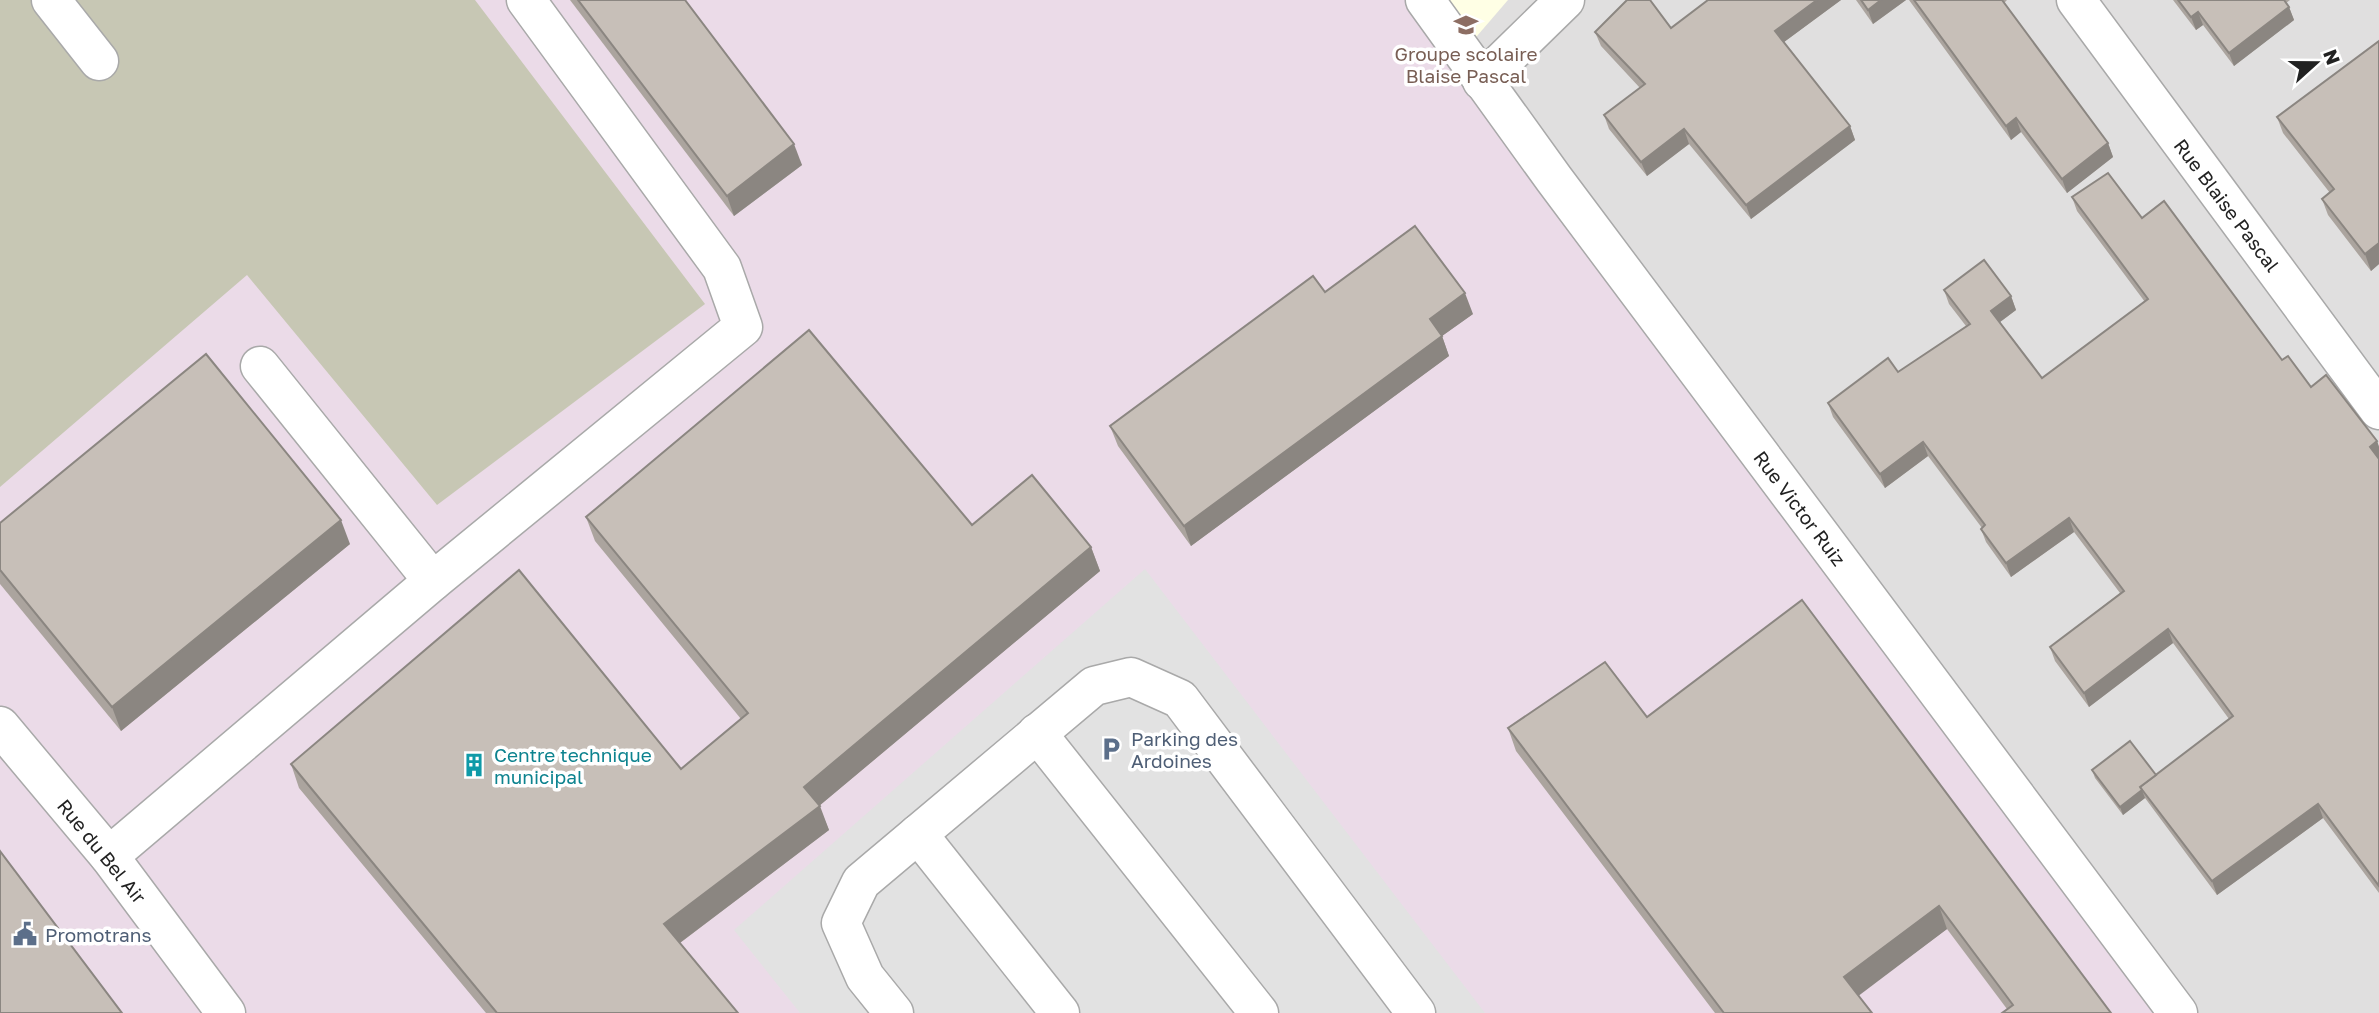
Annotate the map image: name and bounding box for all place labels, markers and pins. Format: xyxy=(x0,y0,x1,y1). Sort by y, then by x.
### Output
school or university icon: Groupe scolaire Blaise Pascal xyxy=(1452,11,1480,39)
place label: Groupe scolaire Blaise Pascal xyxy=(1395,42,1537,87)
place label: Parking des Ardoines xyxy=(1131,727,1238,772)
parking icon: Parking des Ardoines xyxy=(1097,735,1125,763)
place label: Centre technique municipal xyxy=(494,743,652,788)
building icon: Centre technique municipal xyxy=(460,751,488,779)
public building icon: Promotrans xyxy=(11,920,39,948)
place label: Promotrans xyxy=(45,923,152,946)

